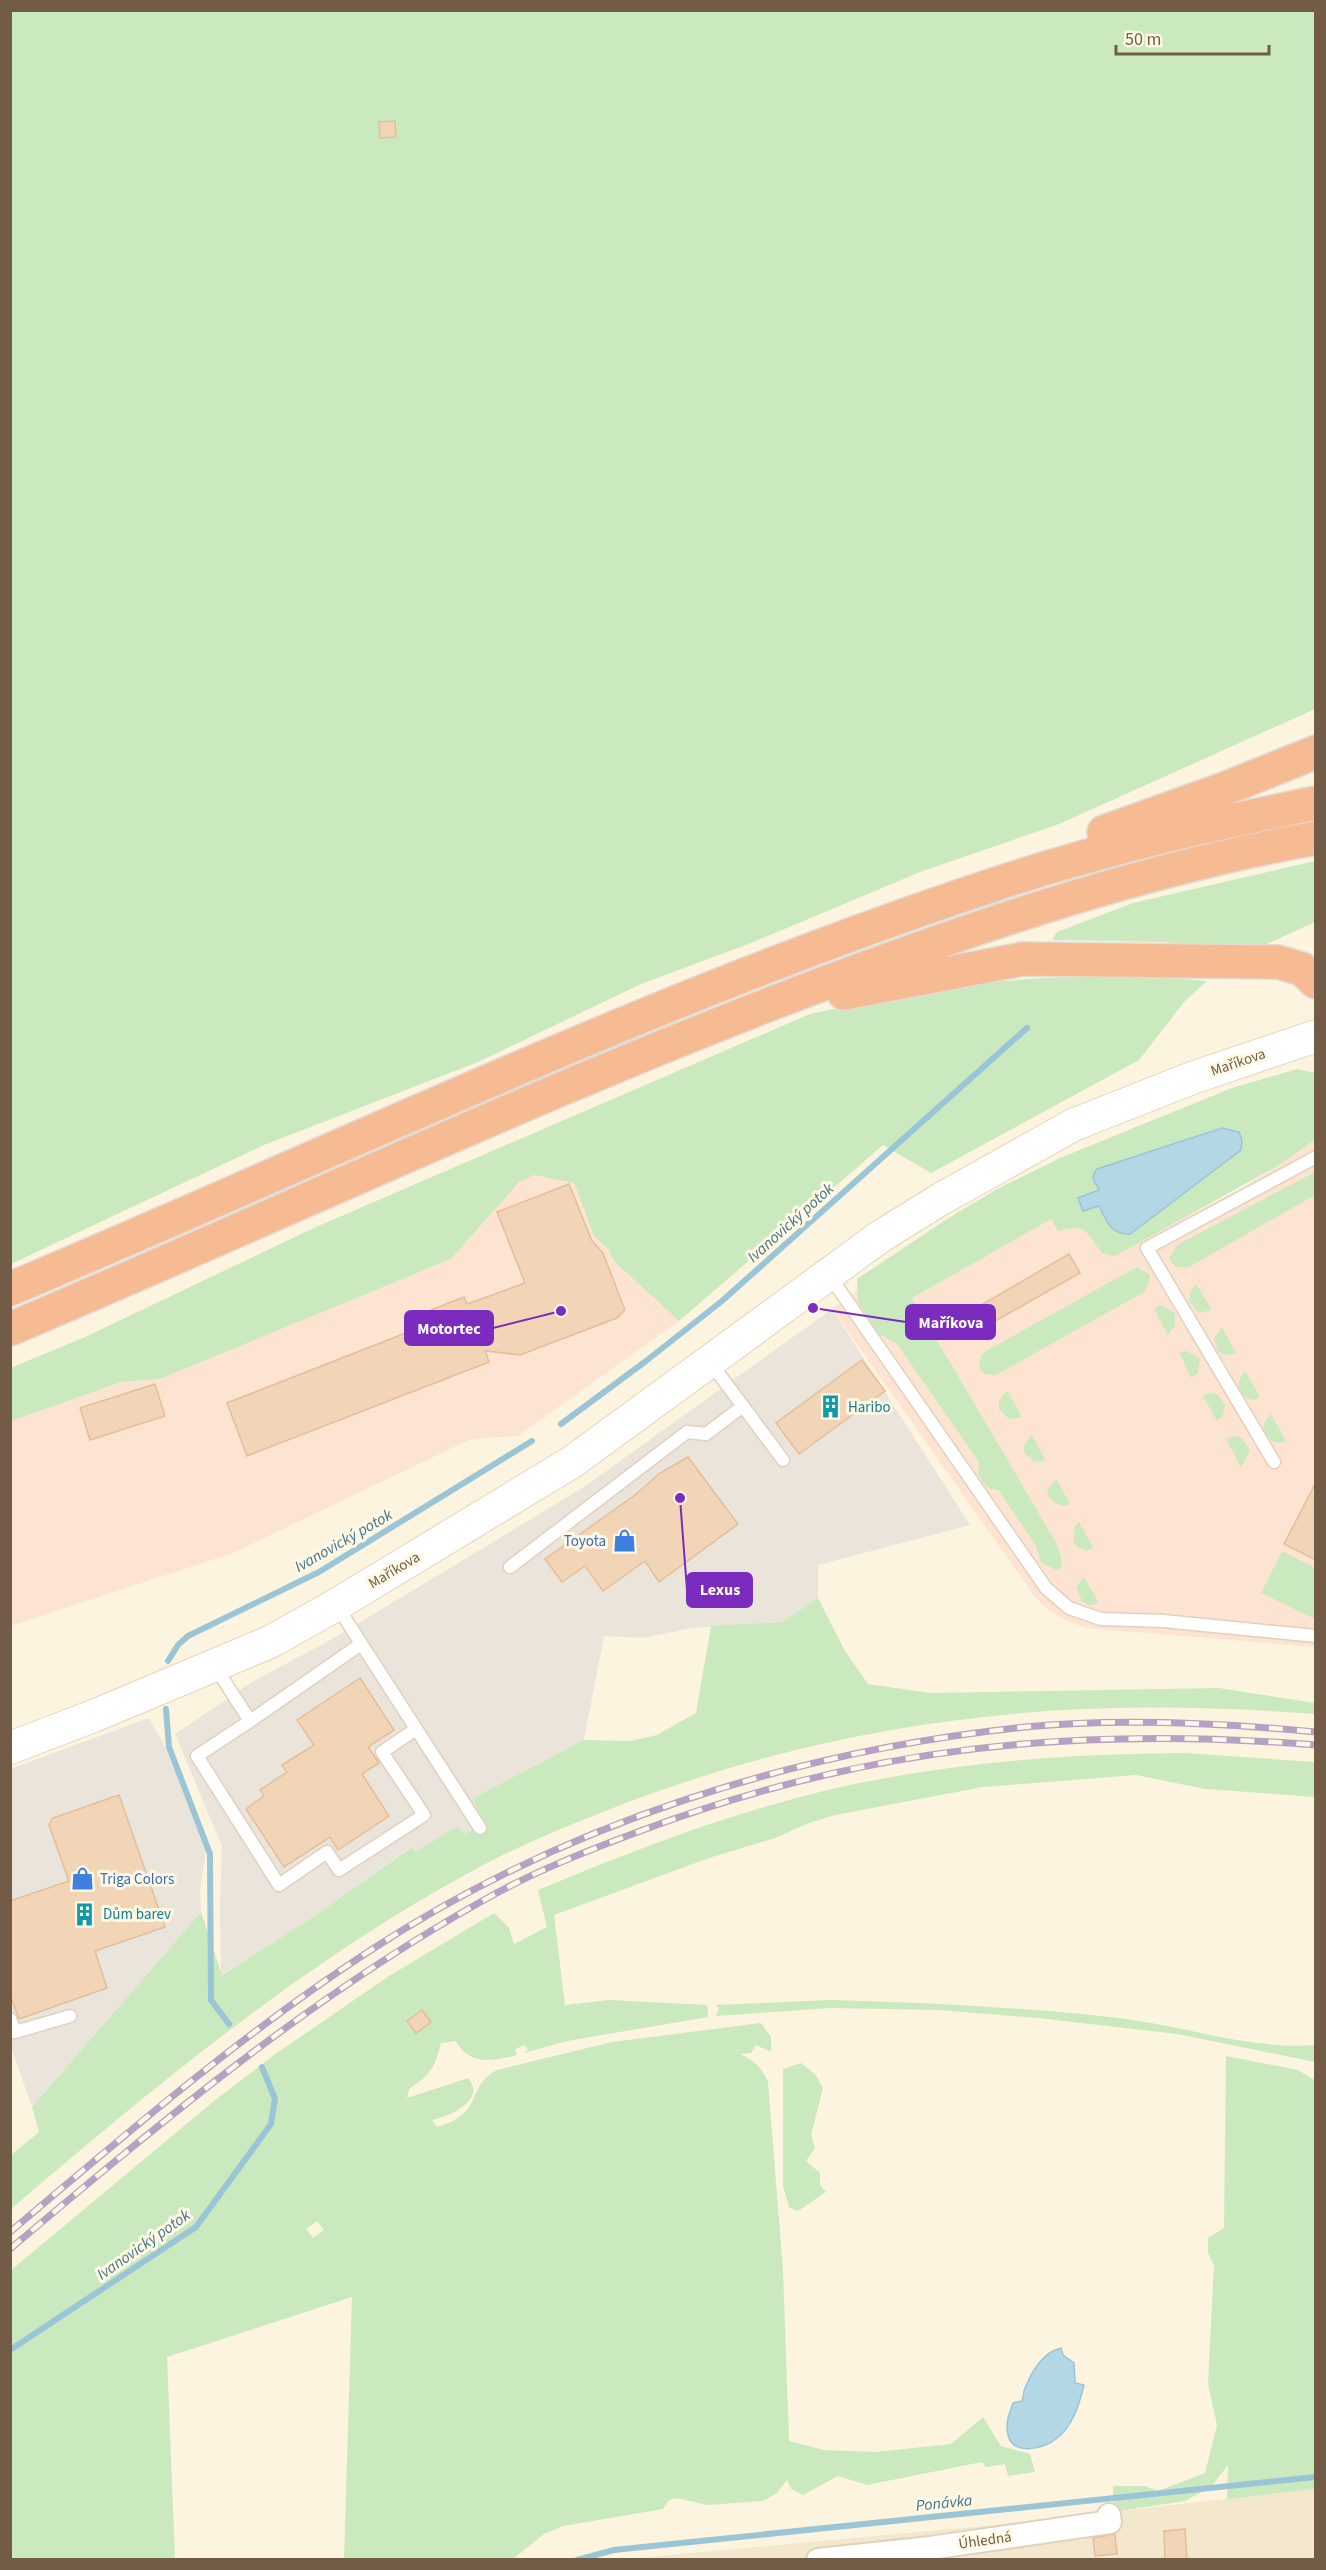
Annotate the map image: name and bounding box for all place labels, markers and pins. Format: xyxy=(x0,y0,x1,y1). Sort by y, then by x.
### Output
callout: Maříkova xyxy=(906,1305,995,1339)
callout: Motortec xyxy=(405,1311,493,1345)
building icon: Haribo xyxy=(817,1394,843,1420)
place label: Haribo xyxy=(848,1397,891,1418)
shop icon: Toyota xyxy=(611,1528,637,1554)
place label: Toyota xyxy=(564,1531,606,1552)
callout: Lexus xyxy=(687,1573,752,1607)
shop icon: Triga Colors xyxy=(69,1866,95,1892)
place label: Triga Colors xyxy=(100,1869,174,1890)
building icon: Dům barev xyxy=(72,1901,98,1927)
place label: Dům barev xyxy=(103,1904,171,1925)

